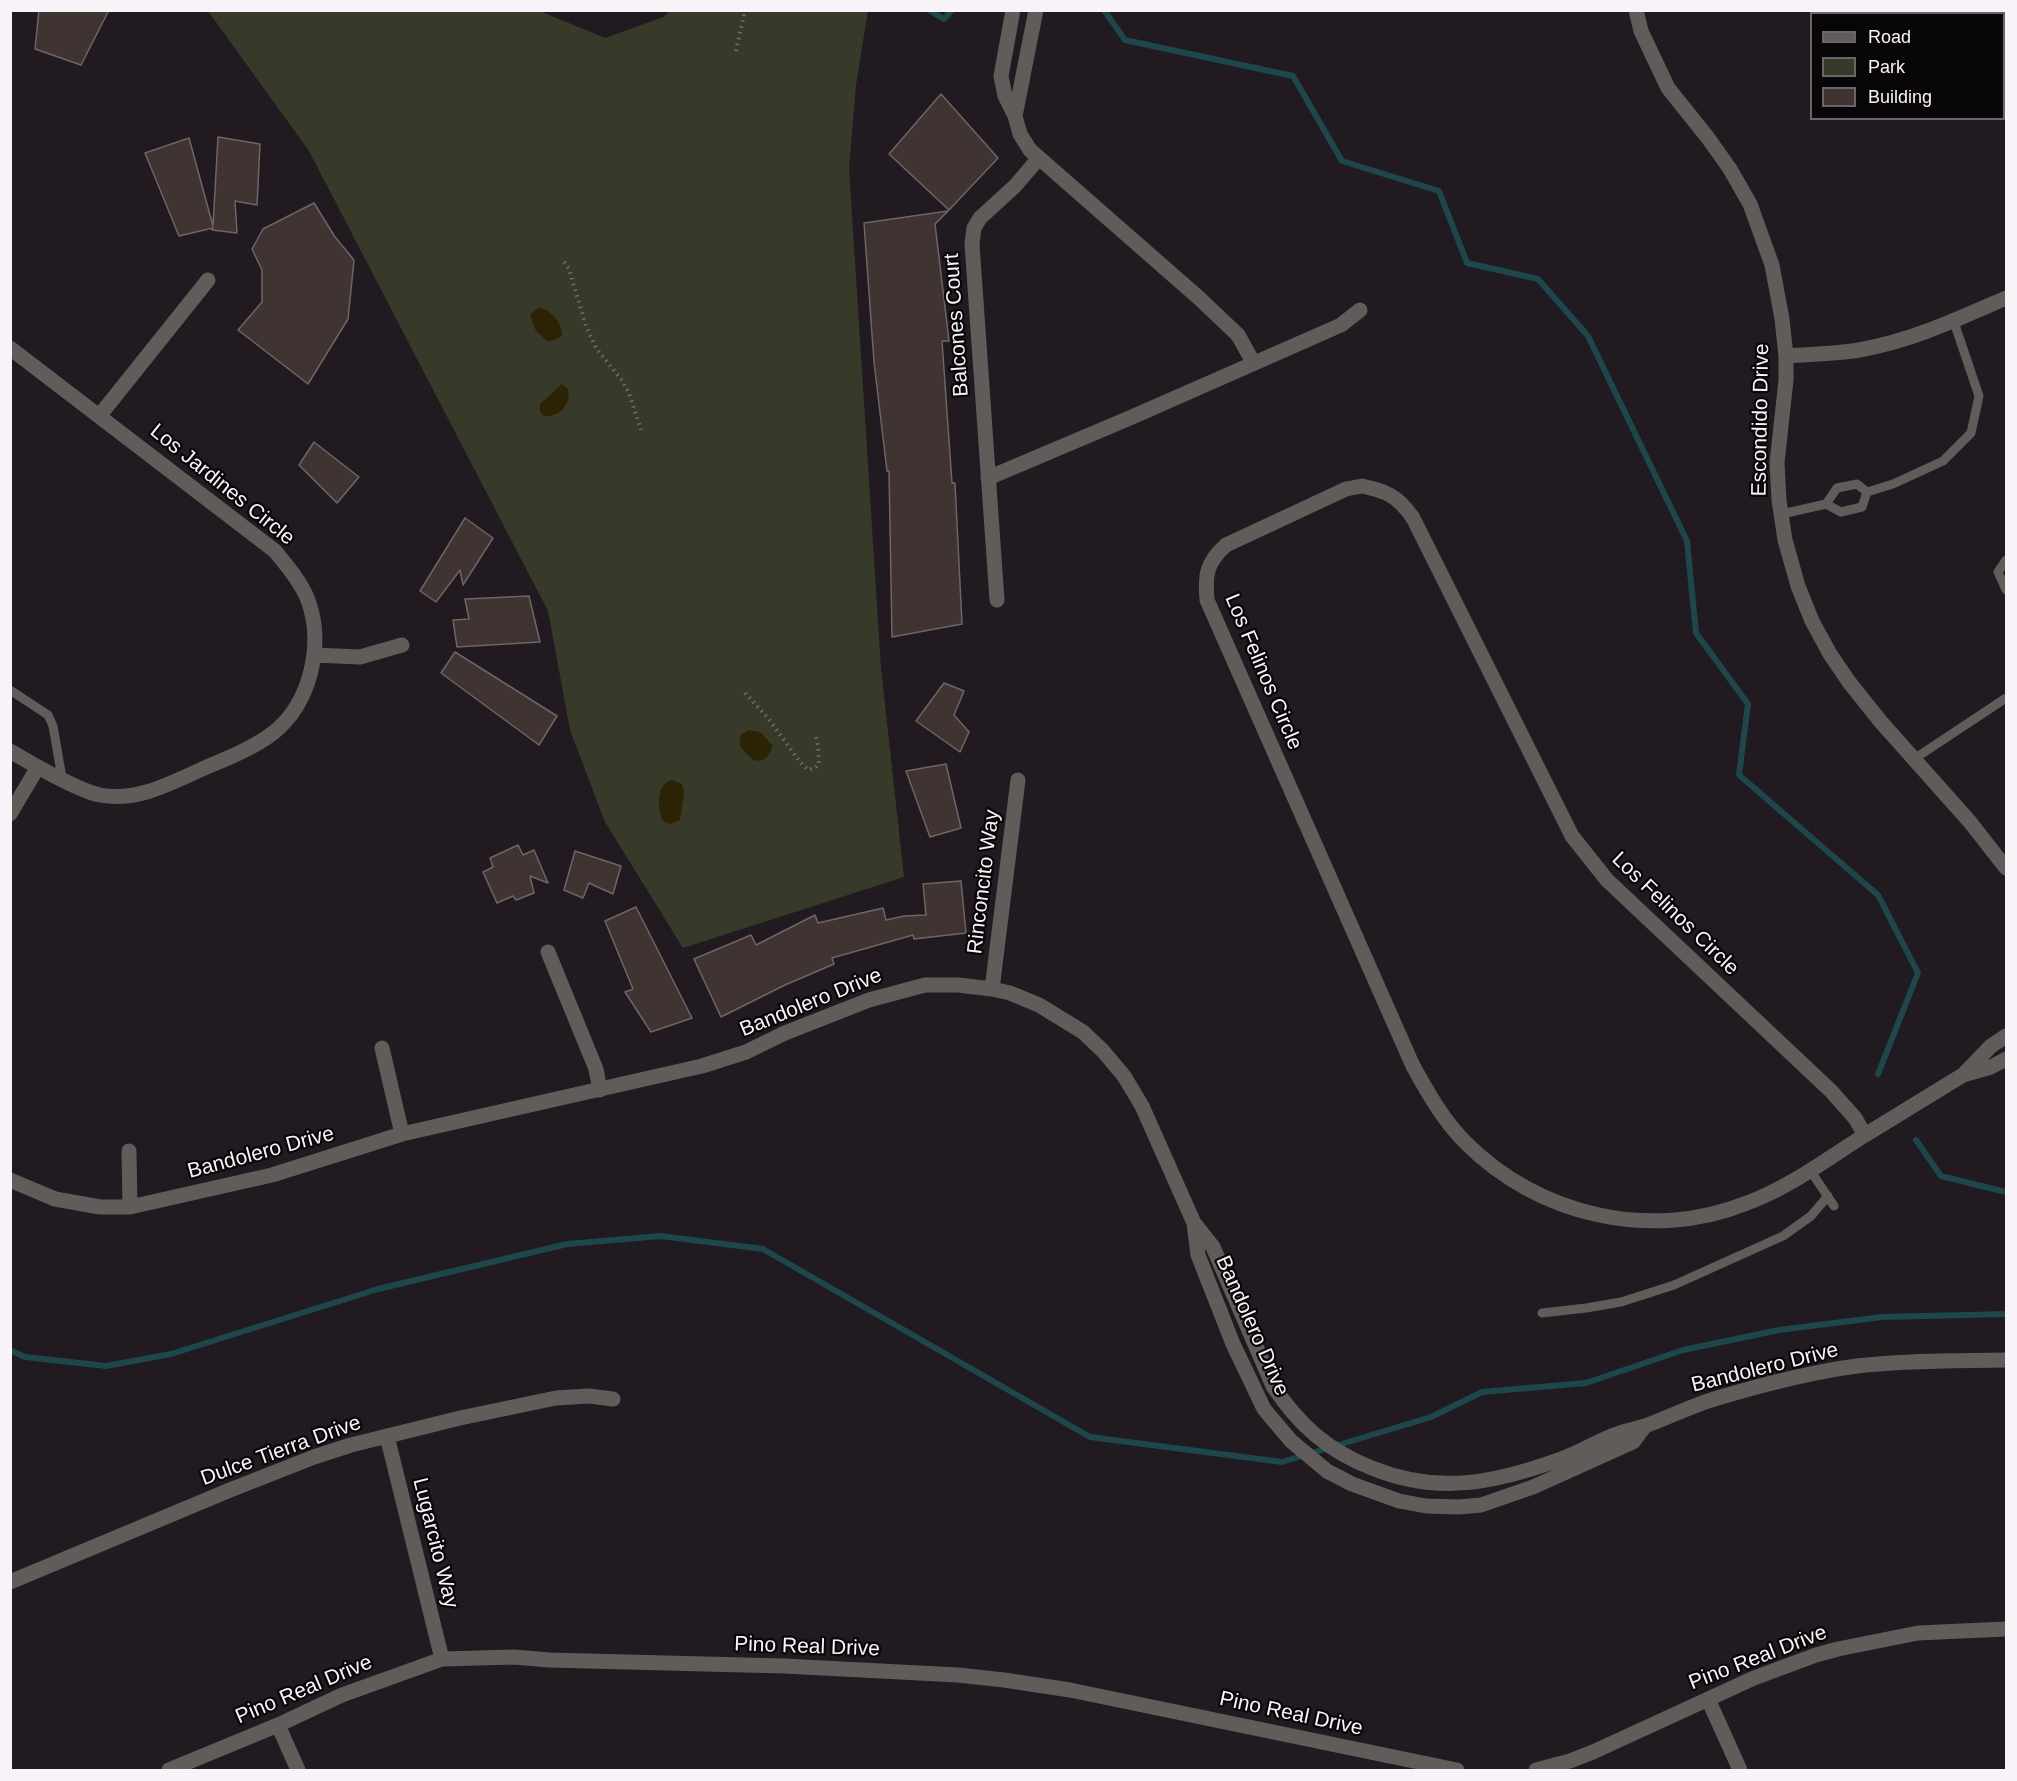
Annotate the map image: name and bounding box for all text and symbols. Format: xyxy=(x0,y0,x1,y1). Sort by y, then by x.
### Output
legend xyxy=(1810,12,2005,120)
text: Road xyxy=(1868,27,1911,47)
text: Park xyxy=(1868,57,1905,77)
text: Building xyxy=(1868,87,1932,107)
street label: Balcones Court xyxy=(939,253,975,397)
street label: Escondido Drive xyxy=(1747,343,1775,497)
street label: Los Jardines Circle xyxy=(145,419,299,551)
street label: Los Felinos Circle xyxy=(1219,590,1307,754)
street label: Rinconcito Way xyxy=(963,808,1005,956)
street label: Los Felinos Circle xyxy=(1606,847,1744,981)
street label: Bandolero Drive xyxy=(736,963,886,1043)
street label: Bandolero Drive xyxy=(185,1121,337,1185)
street label: Bandolero Drive xyxy=(1210,1252,1294,1400)
street label: Bandolero Drive xyxy=(1689,1338,1841,1398)
street label: Dulce Tierra Drive xyxy=(198,1410,364,1492)
street label: Lugarcito Way xyxy=(407,1475,463,1611)
street label: Pino Real Drive xyxy=(1685,1620,1831,1696)
street label: Pino Real Drive xyxy=(734,1632,880,1662)
street label: Pino Real Drive xyxy=(232,1650,376,1730)
street label: Pino Real Drive xyxy=(1217,1687,1365,1741)

